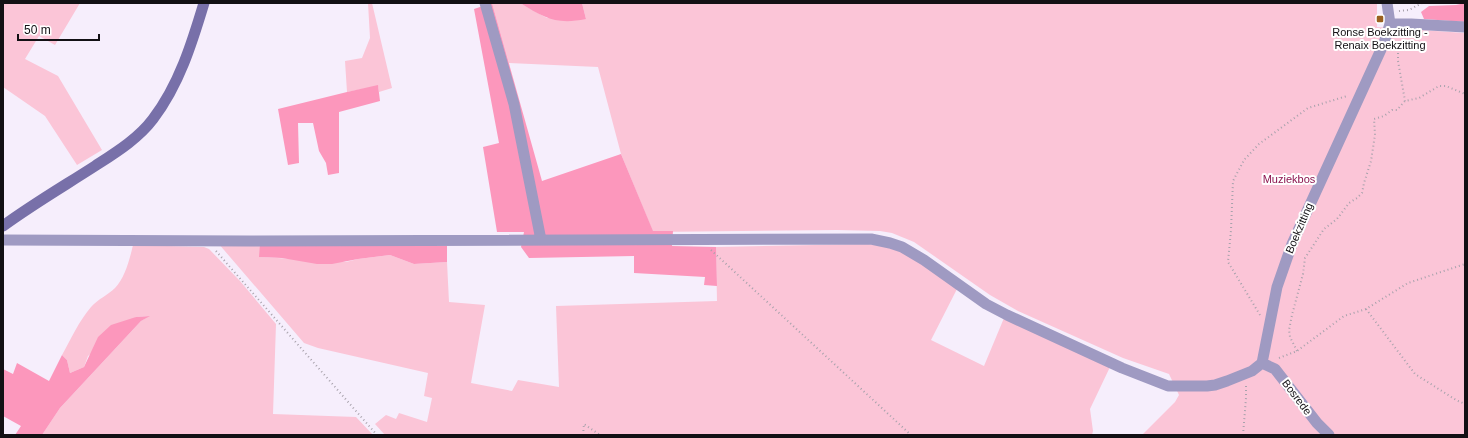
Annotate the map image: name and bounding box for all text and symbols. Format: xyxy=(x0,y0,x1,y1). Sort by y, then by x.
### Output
marker: Ronse Boekzitting - Renaix Boekzitting xyxy=(1375,14,1385,24)
scale bar xyxy=(18,16,99,42)
text: 50 m xyxy=(24,23,51,37)
place label: Ronse Boekzitting - Renaix Boekzitting xyxy=(1332,26,1428,51)
park label: Muziekbos xyxy=(1263,173,1316,185)
street label: Boekzitting xyxy=(1283,201,1315,255)
street label: Bosrede xyxy=(1280,377,1314,417)

